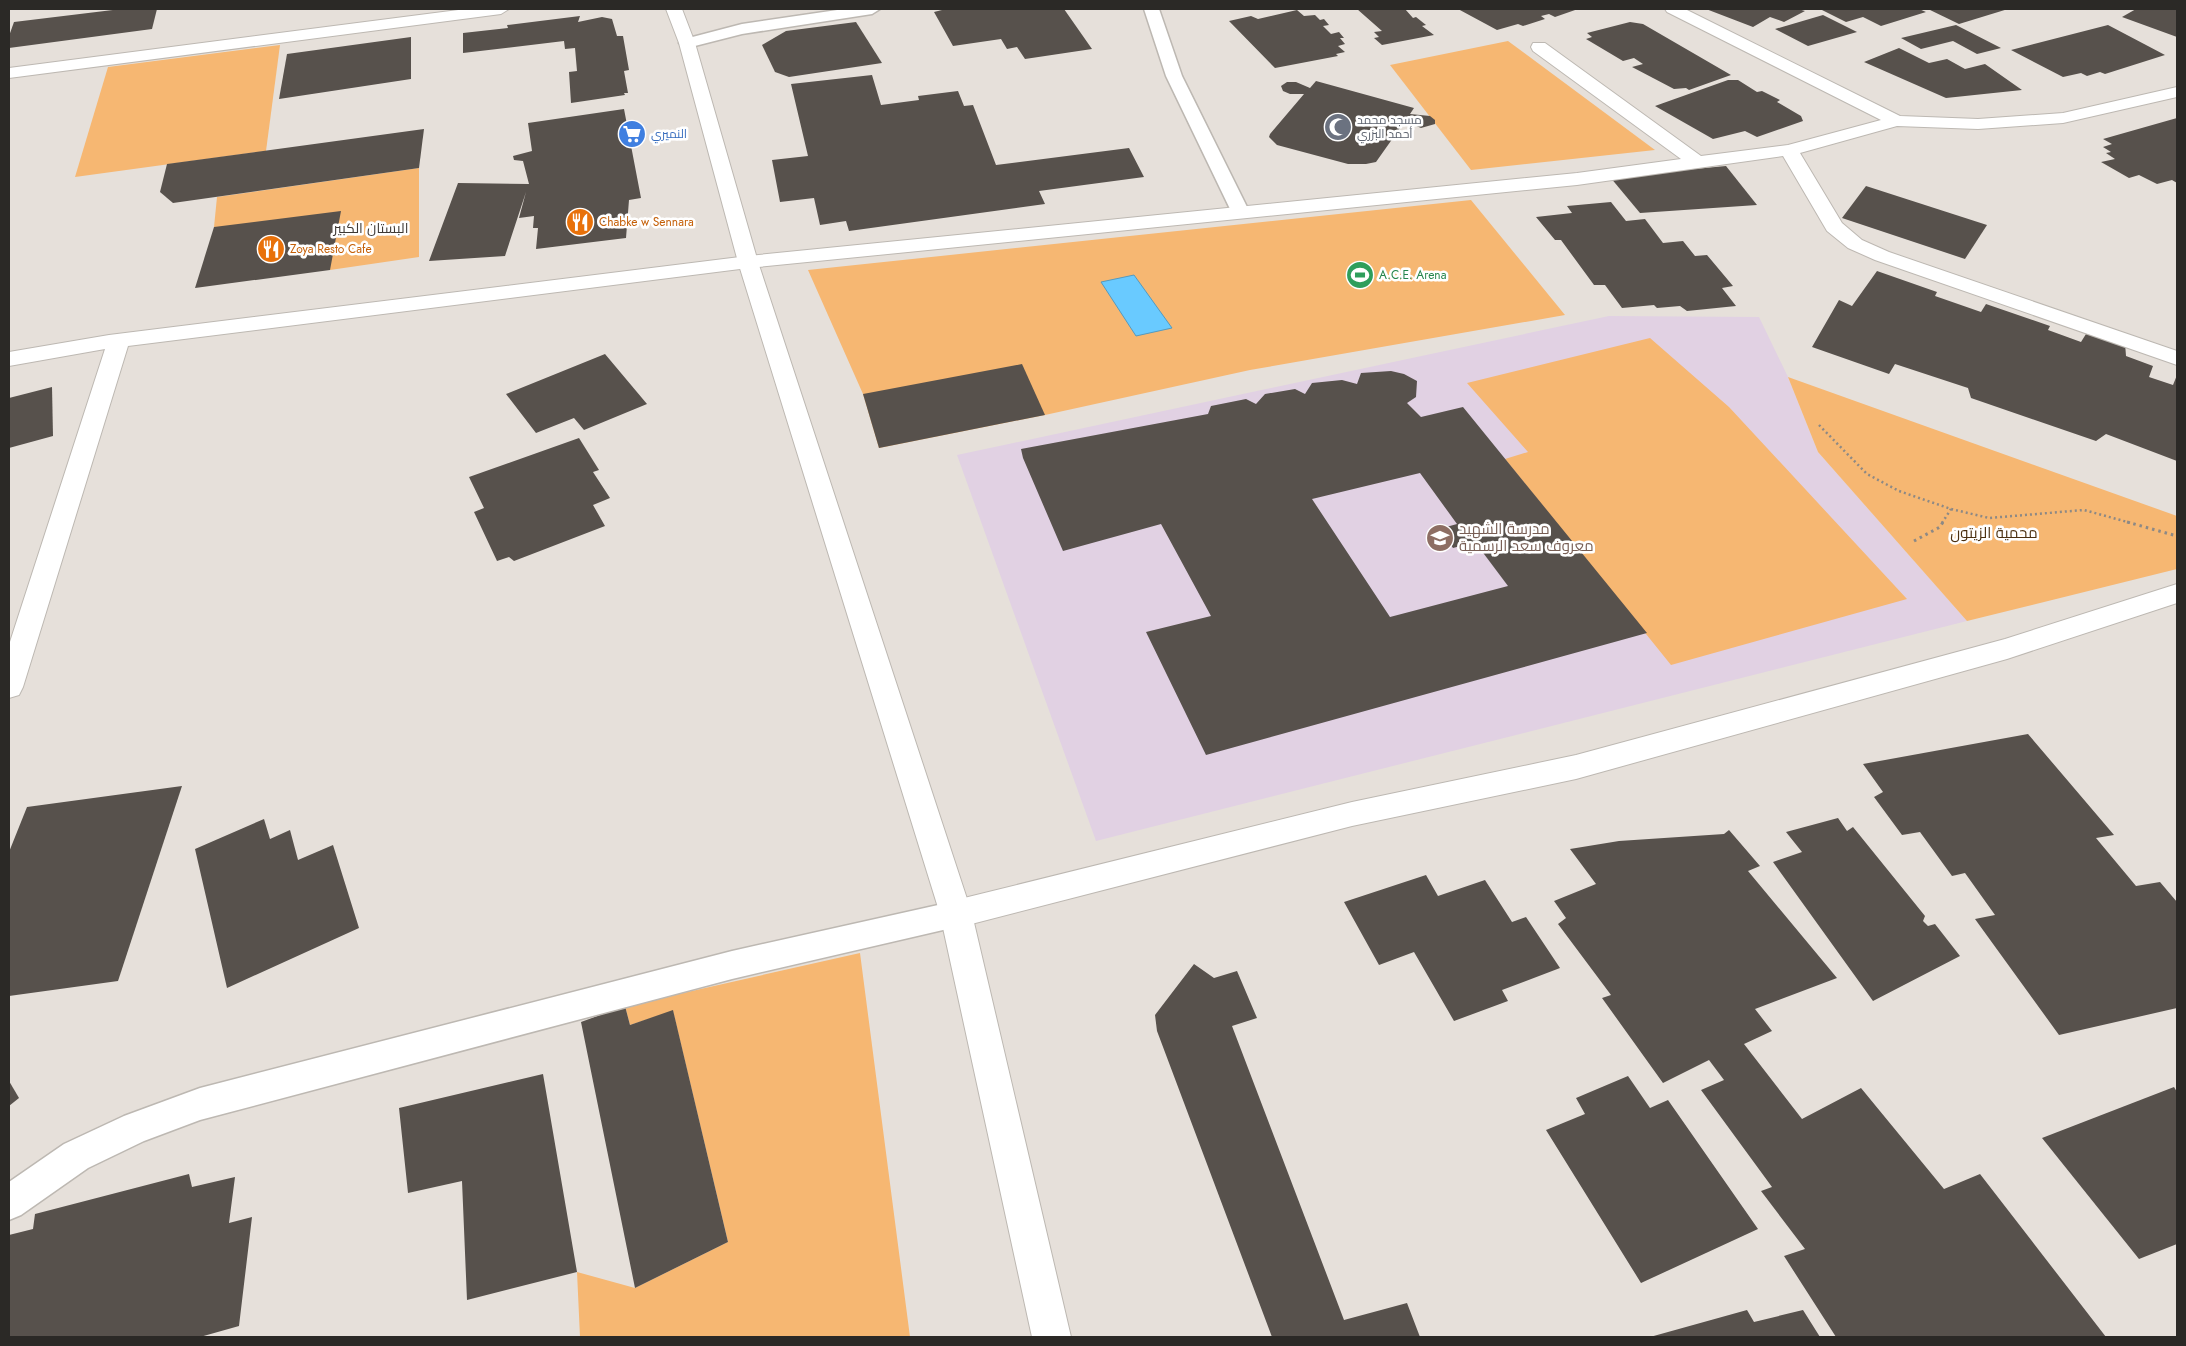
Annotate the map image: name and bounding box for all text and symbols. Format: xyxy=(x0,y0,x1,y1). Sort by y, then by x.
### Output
place label: مسجد محمد أحمد البزري xyxy=(1357,111,1422,144)
mosque icon: مسجد محمد أحمد البزري xyxy=(1323,112,1353,142)
supermarket icon: النميري xyxy=(617,119,647,149)
place label: النميري xyxy=(651,125,687,144)
restaurant icon: Chabke w Sennara xyxy=(565,207,595,237)
place label: Chabke w Sennara xyxy=(599,213,694,231)
district label: البستان الكبير xyxy=(333,218,408,238)
restaurant icon: Zoya Resto Cafe xyxy=(256,234,286,264)
place label: Zoya Resto Cafe xyxy=(290,240,372,258)
sports icon: A.C.E. Arena xyxy=(1345,260,1375,290)
place label: A.C.E. Arena xyxy=(1379,266,1447,284)
place label: مدرسة الشهيد معروف سعد الرسمية xyxy=(1459,518,1594,557)
park label: محمية الزيتون xyxy=(1950,522,2038,544)
school or university icon: مدرسة الشهيد معروف سعد الرسمية xyxy=(1425,523,1455,553)

